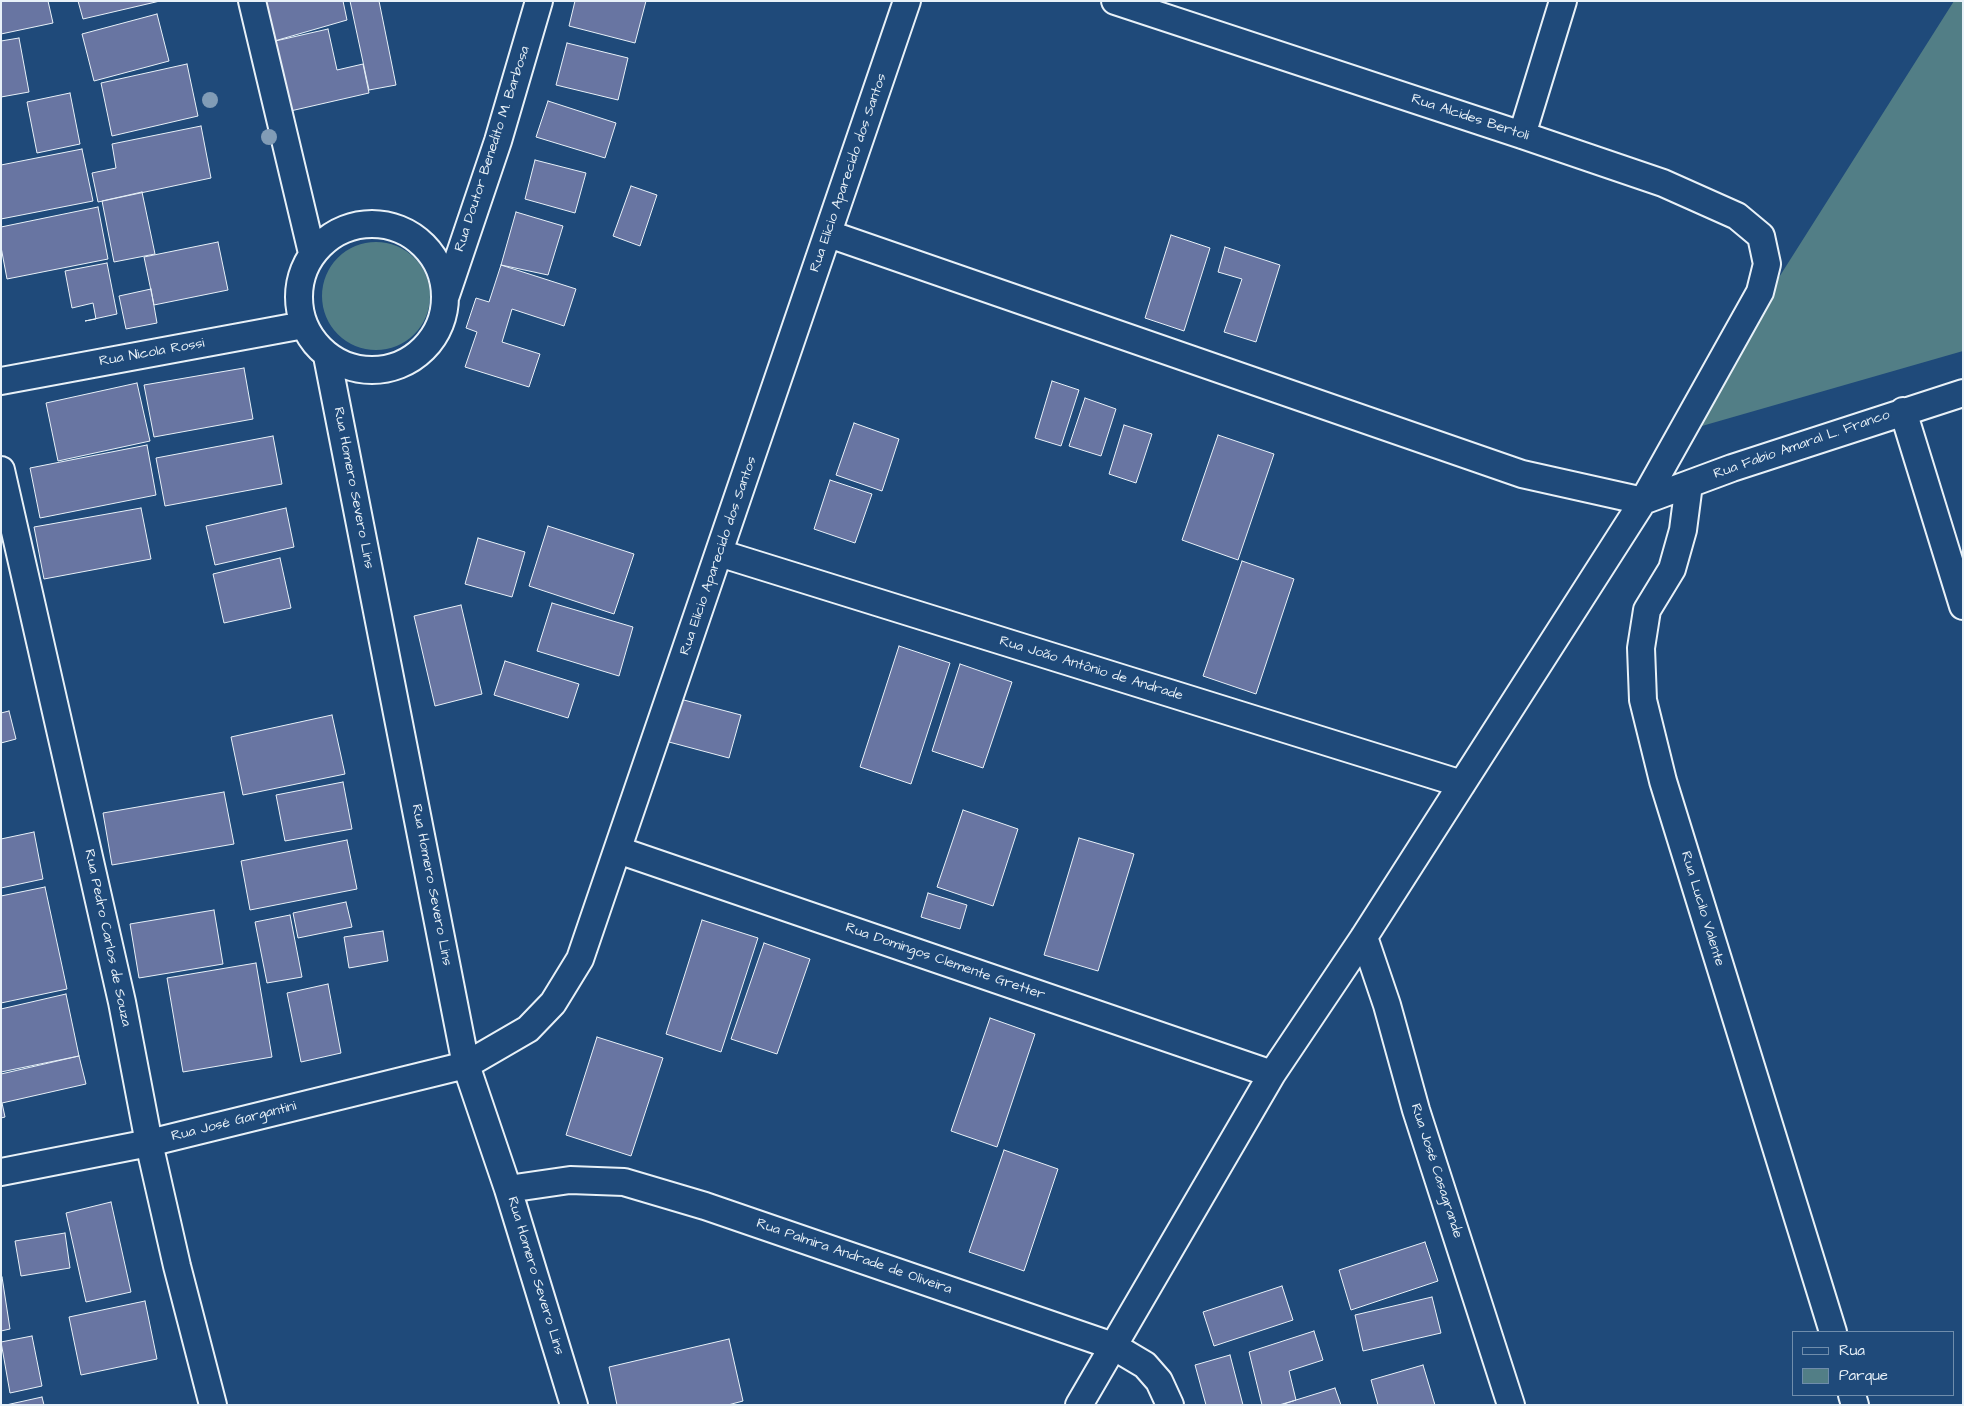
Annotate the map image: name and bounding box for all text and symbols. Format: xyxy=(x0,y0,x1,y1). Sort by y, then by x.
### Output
street label: Rua Doutor Benedito M. Barbosa xyxy=(452,44,534,254)
street label: Rua Elício Aparecido dos Santos xyxy=(807,71,891,275)
street label: Rua Alcides Bertoli xyxy=(1409,91,1531,145)
street label: Rua Nicola Rossi xyxy=(98,335,206,371)
street label: Rua Homero Severo Lins xyxy=(329,406,377,570)
street label: Rua Fabio Amaral L. Franco xyxy=(1712,407,1892,483)
street label: Rua Elício Aparecido dos Santos xyxy=(677,454,761,658)
street label: Rua João Antônio de Andrade xyxy=(997,633,1185,705)
street label: Rua Homero Severo Lins xyxy=(407,803,455,967)
street label: Rua Pedro Carlos de Souza xyxy=(80,848,134,1028)
street label: Rua Lucilo Valente xyxy=(1677,850,1727,968)
street label: Rua Domingos Clemente Gretter xyxy=(843,920,1047,1004)
street label: Rua José Gargantini xyxy=(170,1098,298,1146)
street label: Rua José Casagrande xyxy=(1406,1102,1466,1240)
street label: Rua Homero Severo Lins xyxy=(503,1195,567,1357)
street label: Rua Palmira Andrade de Oliveira xyxy=(754,1216,954,1298)
legend xyxy=(1792,1331,1954,1396)
text: Rua xyxy=(1839,1340,1865,1361)
text: Parque xyxy=(1839,1365,1888,1386)

